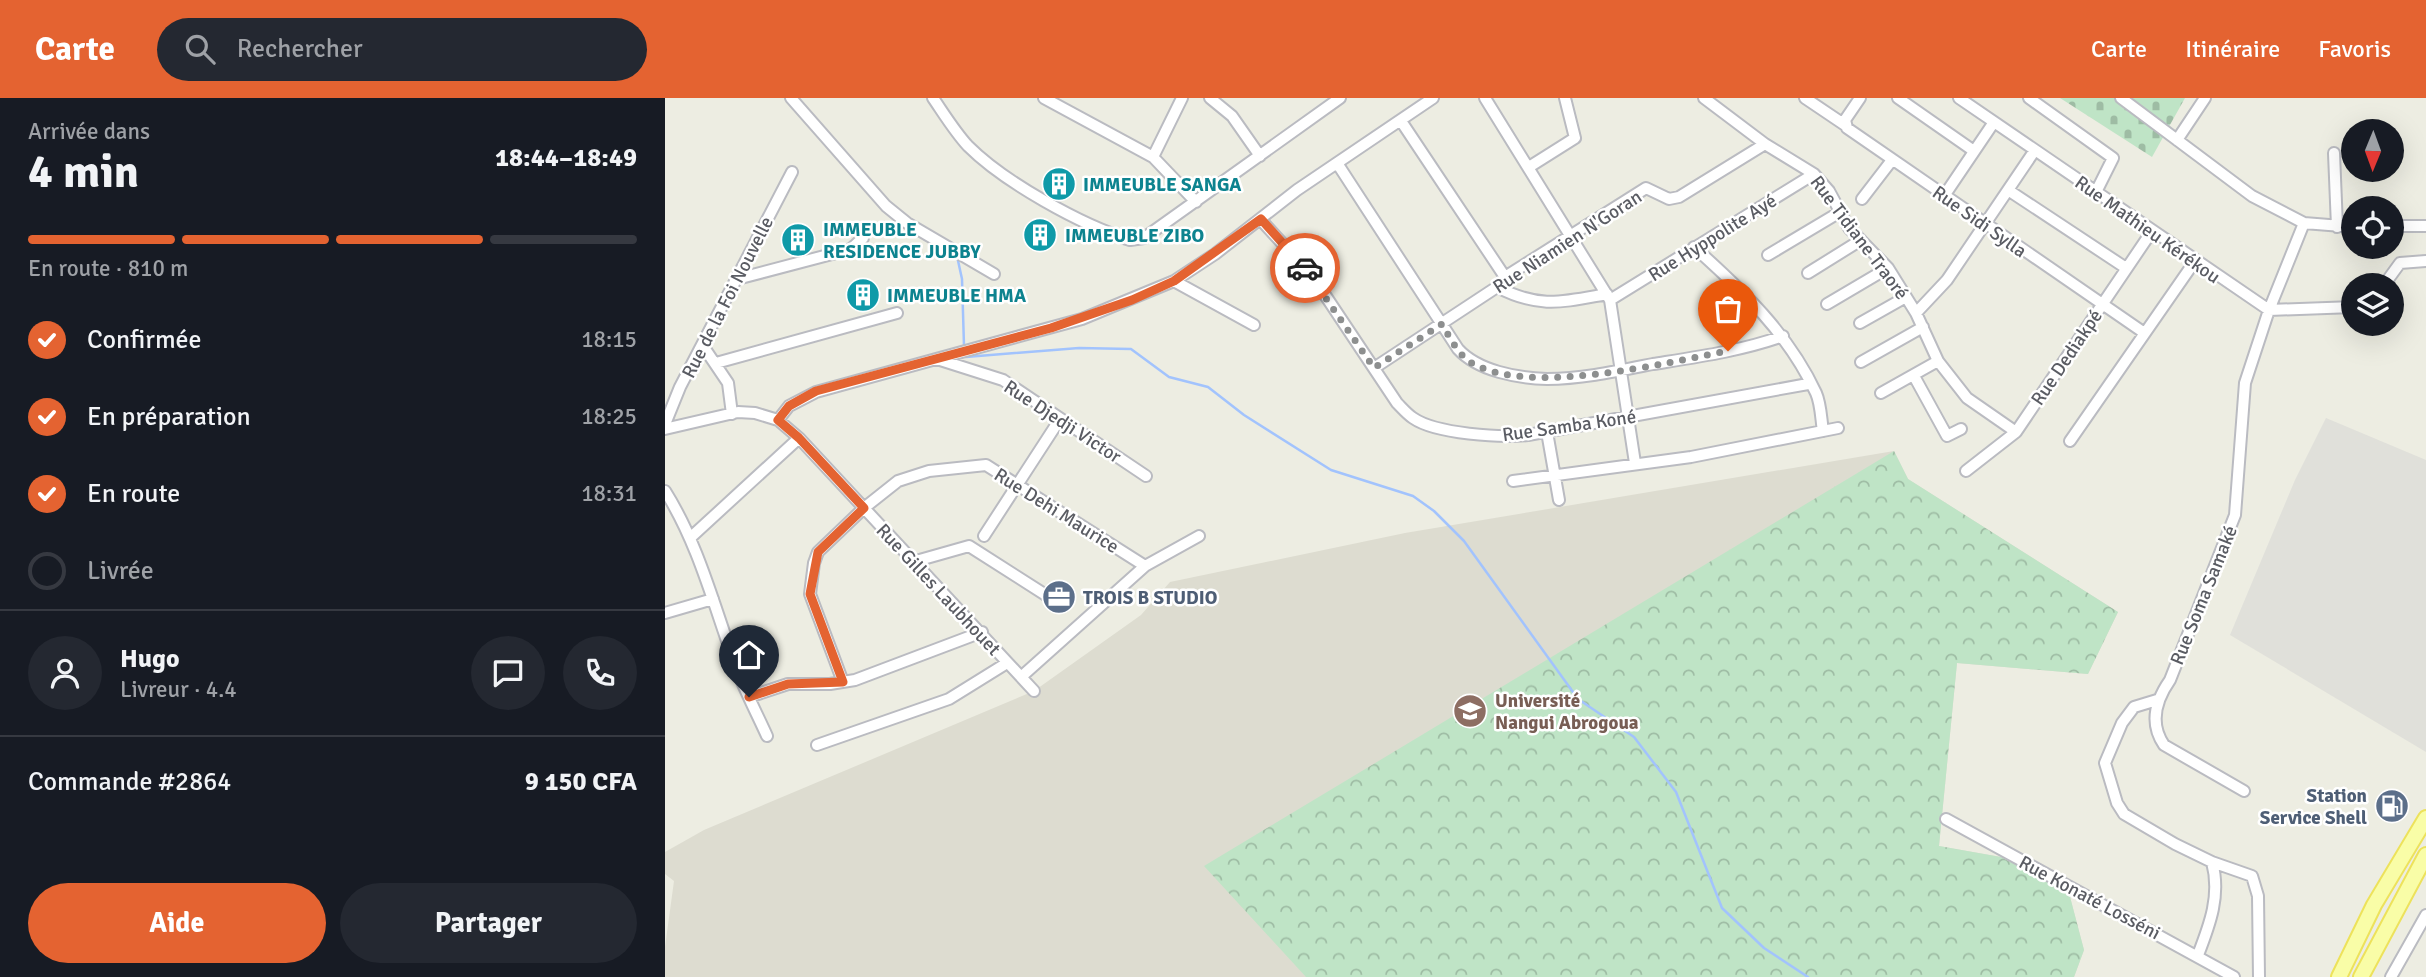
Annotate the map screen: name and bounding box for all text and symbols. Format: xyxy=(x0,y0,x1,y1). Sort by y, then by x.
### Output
search box xyxy=(157,18,647,81)
text: Carte xyxy=(35,29,115,70)
icon: search xyxy=(181,30,219,68)
text: Rechercher xyxy=(237,33,363,65)
text: Carte xyxy=(2091,34,2147,64)
text: Itinéraire xyxy=(2185,34,2280,64)
text: Favoris xyxy=(2318,34,2391,64)
text: Arrivée dans xyxy=(28,117,150,146)
north arrow xyxy=(2341,119,2405,182)
map controls xyxy=(2341,119,2404,336)
text: 18:44–18:49 xyxy=(495,142,637,174)
text: 4 min xyxy=(28,144,139,200)
building icon: IMMEUBLE SANGA xyxy=(1040,165,1078,203)
street label: Rue Tidiane Traoré xyxy=(1805,171,1914,304)
street label: Rue Mathieu Kérékou xyxy=(2070,171,2225,289)
place label: IMMEUBLE SANGA xyxy=(1083,173,1242,197)
street label: Rue Sidi Sylla xyxy=(1928,181,2031,263)
street label: Rue Niamien N'Goran xyxy=(1489,185,1647,299)
street label: Rue Hyppolite Ayé xyxy=(1644,189,1781,287)
button: locate xyxy=(2341,196,2404,259)
street label: Rue de la Foi Nouvelle xyxy=(677,213,779,382)
building icon: IMMEUBLE ZIBO xyxy=(1021,216,1059,254)
place label: IMMEUBLE RESIDENCE JUBBY xyxy=(823,218,981,264)
building icon: IMMEUBLE RESIDENCE JUBBY xyxy=(779,221,817,259)
place label: IMMEUBLE ZIBO xyxy=(1065,224,1204,248)
courier xyxy=(1270,233,1340,303)
icon: car xyxy=(1286,249,1324,287)
text: En route · 810 m xyxy=(28,254,188,283)
button: layers xyxy=(2341,273,2404,336)
building icon: IMMEUBLE HMA xyxy=(844,276,882,314)
pin xyxy=(1698,279,1758,351)
place label: IMMEUBLE HMA xyxy=(887,284,1026,308)
icon: bag xyxy=(1709,290,1747,328)
street label: Rue Dediakpé xyxy=(2026,305,2108,410)
icon: check xyxy=(28,321,66,359)
text: Confirmée xyxy=(87,324,202,356)
text: 18:15 xyxy=(581,325,637,354)
street label: Rue Djedji Victor xyxy=(999,375,1126,469)
icon: check xyxy=(28,398,66,436)
text: En préparation xyxy=(87,401,251,433)
text: 18:25 xyxy=(581,402,637,431)
street label: Rue Samba Koné xyxy=(1501,405,1638,447)
street label: Rue Dehi Maurice xyxy=(990,463,1123,559)
icon: check xyxy=(28,475,66,513)
text: En route xyxy=(87,478,180,510)
text: 18:31 xyxy=(581,479,637,508)
street label: Rue Gilles Laubhouet xyxy=(871,519,1006,661)
street label: Rue Soma Samaké xyxy=(2165,522,2243,669)
text: Livrée xyxy=(87,555,154,587)
office icon: TROIS B STUDIO xyxy=(1040,578,1078,616)
place label: TROIS B STUDIO xyxy=(1083,586,1217,610)
pin xyxy=(719,625,779,697)
button: person xyxy=(28,636,102,710)
button: chat xyxy=(471,636,545,710)
button: phone xyxy=(563,636,637,710)
icon: home xyxy=(730,636,768,674)
text: Hugo xyxy=(120,643,180,675)
text: Livreur · 4.4 xyxy=(120,675,237,704)
place label: Université Nangui Abrogoua xyxy=(1495,689,1639,735)
school or university icon: Université Nangui Abrogoua xyxy=(1451,692,1489,730)
text: Commande #2864 xyxy=(28,766,231,798)
text: 9 150 CFA xyxy=(525,766,637,798)
place label: Station Service Shell xyxy=(2260,784,2367,830)
fuel station icon: Station Service Shell xyxy=(2373,787,2411,825)
street label: Rue Konaté Losséni xyxy=(2015,850,2164,945)
button: Aide xyxy=(28,883,326,963)
button: Partager xyxy=(340,883,637,963)

